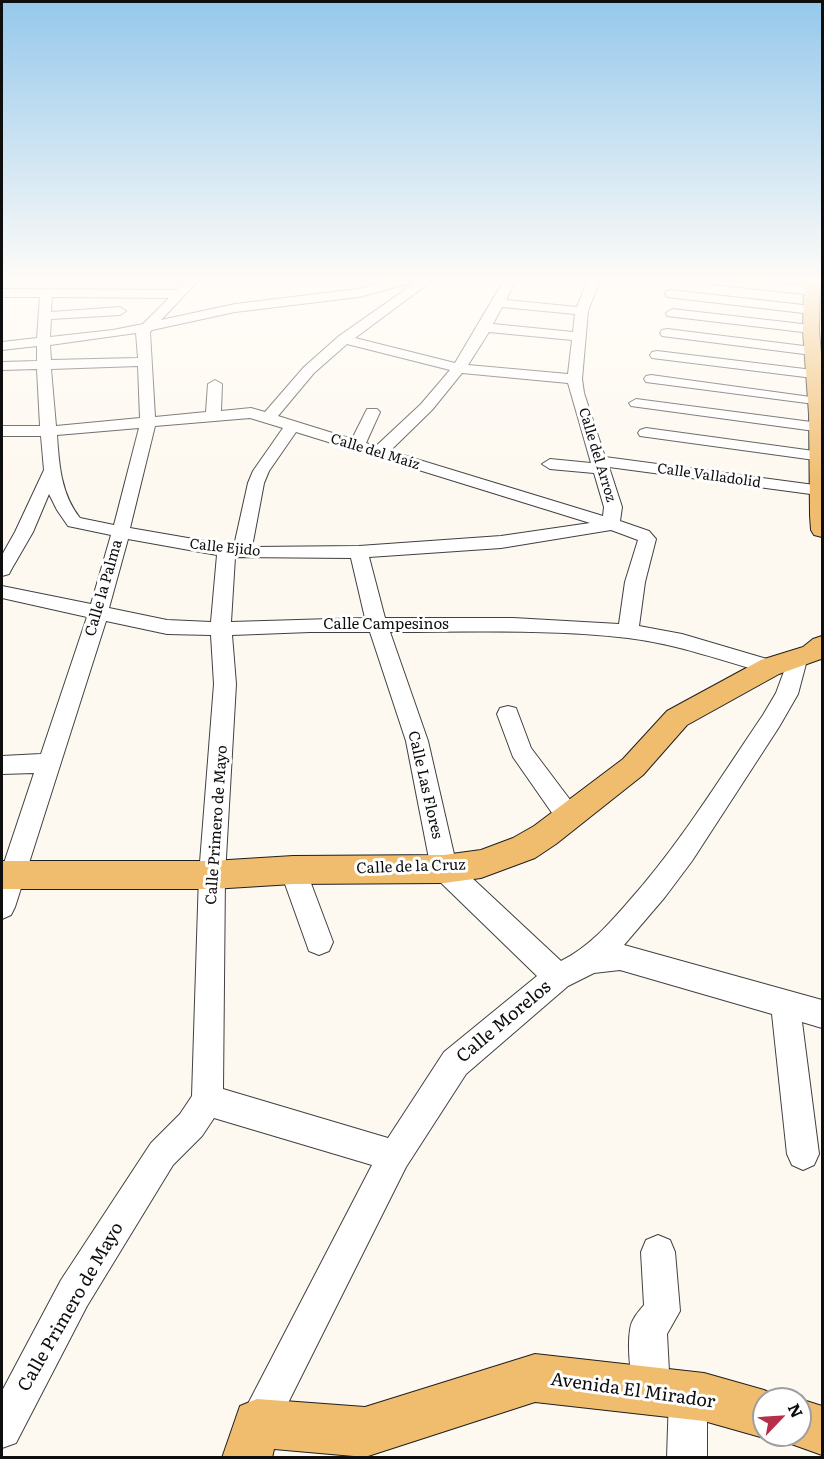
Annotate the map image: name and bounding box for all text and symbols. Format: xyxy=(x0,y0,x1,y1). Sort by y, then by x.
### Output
street label: Calle del Arroz xyxy=(575,406,619,504)
street label: Calle del Maíz xyxy=(328,430,422,474)
street label: Calle Valladolid xyxy=(656,460,762,492)
street label: Calle Ejido xyxy=(189,536,261,560)
street label: Calle la Palma xyxy=(82,537,126,639)
street label: Calle Campesinos xyxy=(323,616,449,634)
street label: Calle Las Flores xyxy=(404,729,446,841)
street label: Calle Primero de Mayo xyxy=(202,745,232,905)
street label: Calle de la Cruz xyxy=(356,856,466,878)
street label: Calle Morelos xyxy=(452,976,556,1068)
street label: Calle Primero de Mayo xyxy=(14,1218,128,1396)
street label: Avenida El Mirador xyxy=(549,1369,717,1413)
north arrow xyxy=(752,1387,812,1447)
text: N xyxy=(783,1399,810,1421)

